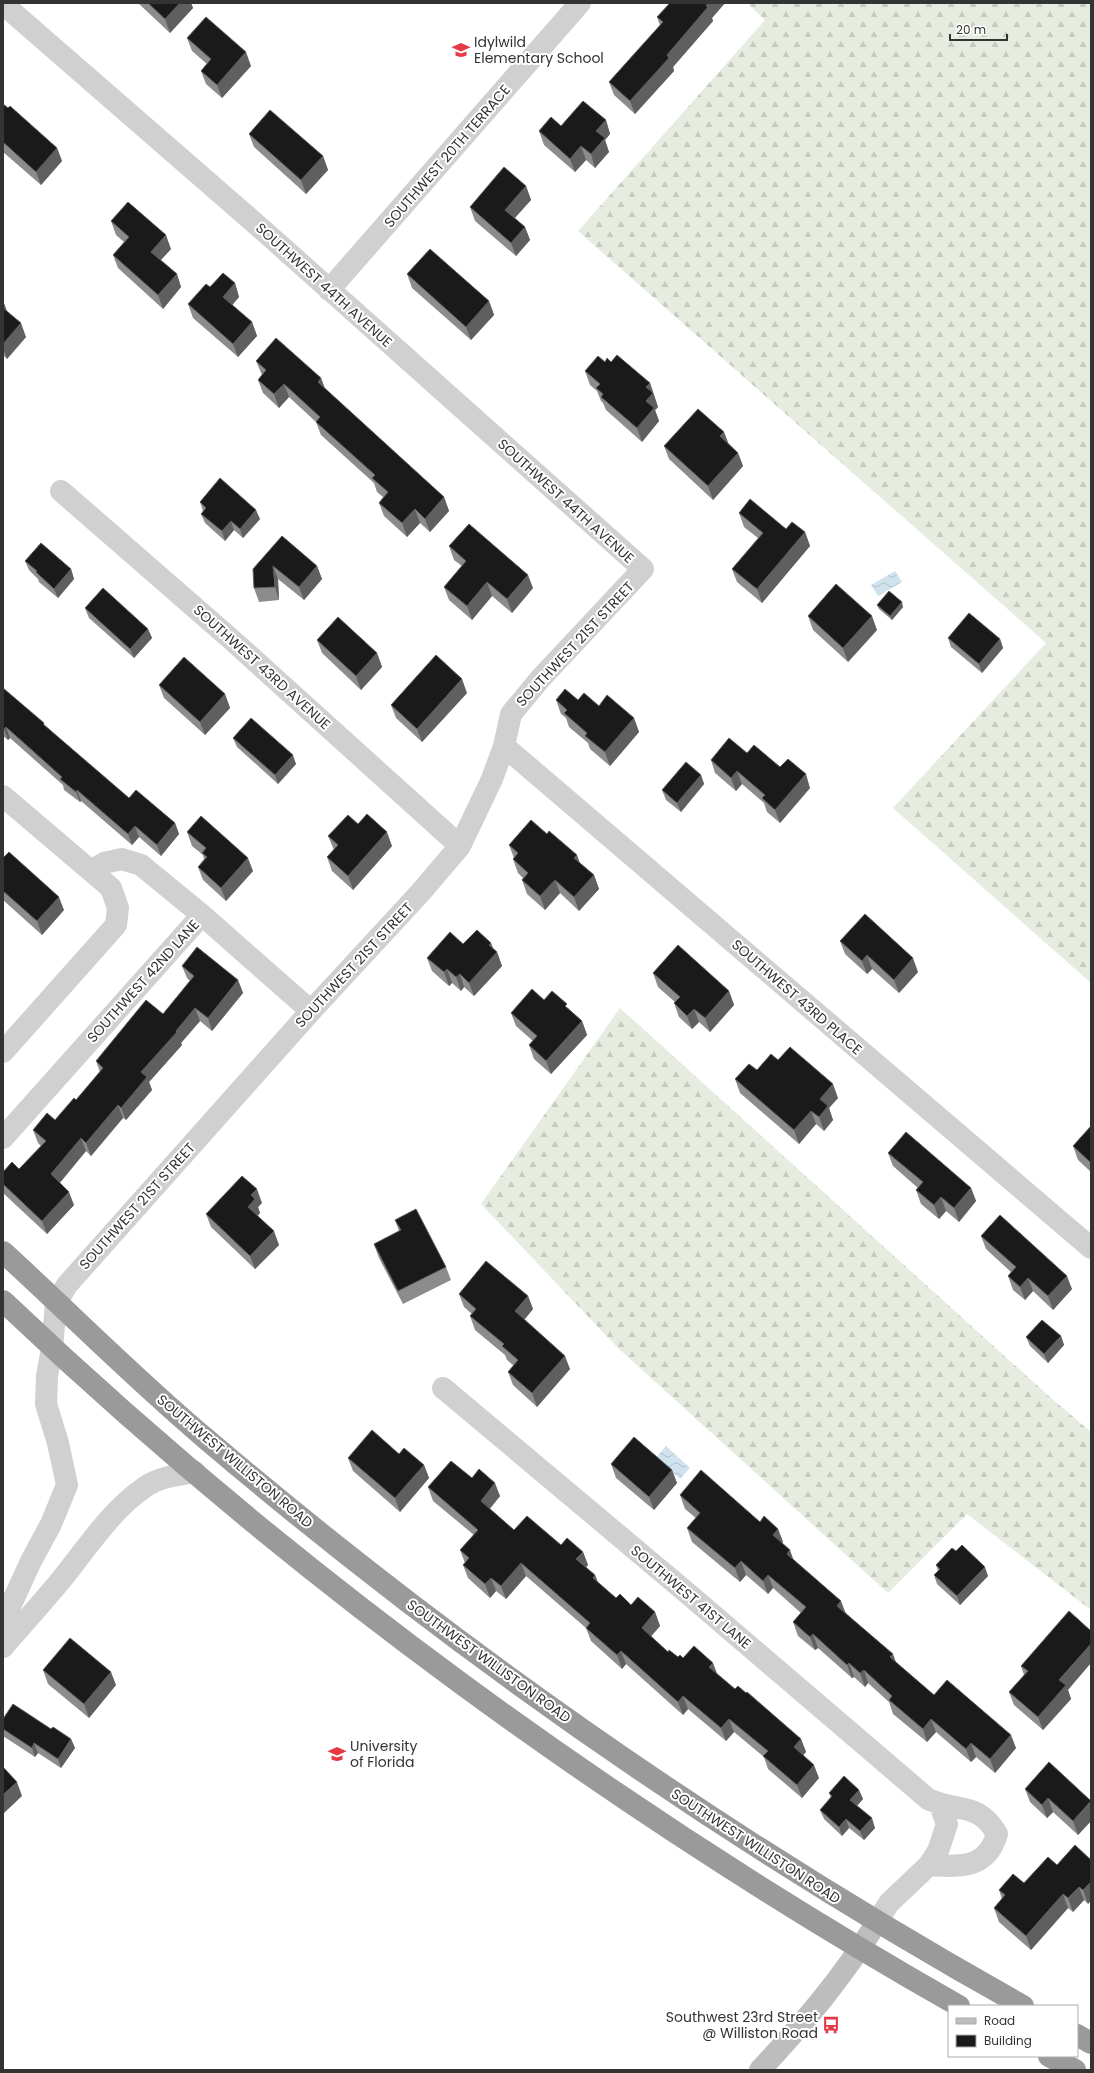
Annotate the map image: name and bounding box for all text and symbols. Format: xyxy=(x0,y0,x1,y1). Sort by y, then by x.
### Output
scale bar xyxy=(950,16,1007,42)
text: 20 m xyxy=(956,21,986,38)
place label: Idylwild Elementary School xyxy=(474,32,604,68)
school or university icon: Idylwild Elementary School xyxy=(451,40,471,60)
street label: SOUTHWEST 20TH TERRACE xyxy=(379,80,515,232)
street label: SOUTHWEST 44TH AVENUE xyxy=(251,218,397,352)
street label: SOUTHWEST 44TH AVENUE xyxy=(493,434,639,568)
street label: SOUTHWEST 21ST STREET xyxy=(512,577,639,711)
street label: SOUTHWEST 43RD AVENUE xyxy=(189,600,335,734)
street label: SOUTHWEST 21ST STREET xyxy=(291,898,418,1032)
street label: SOUTHWEST 42ND LANE xyxy=(82,915,204,1047)
street label: SOUTHWEST 43RD PLACE xyxy=(727,935,867,1059)
street label: SOUTHWEST 21ST STREET xyxy=(74,1138,200,1274)
street label: SOUTHWEST WILLISTON ROAD xyxy=(153,1390,317,1532)
street label: SOUTHWEST 41ST LANE xyxy=(626,1541,756,1653)
street label: SOUTHWEST WILLISTON ROAD xyxy=(403,1595,575,1727)
place label: University of Florida xyxy=(350,1736,417,1772)
school or university icon: University of Florida xyxy=(327,1744,347,1764)
street label: SOUTHWEST WILLISTON ROAD xyxy=(667,1784,845,1908)
legend xyxy=(948,2005,1078,2057)
place label: Southwest 23rd Street @ Williston Road xyxy=(666,2007,818,2043)
text: Road xyxy=(984,2012,1015,2029)
bus stop icon: Southwest 23rd Street @ Williston Road xyxy=(821,2015,841,2035)
text: Building xyxy=(984,2032,1032,2049)

